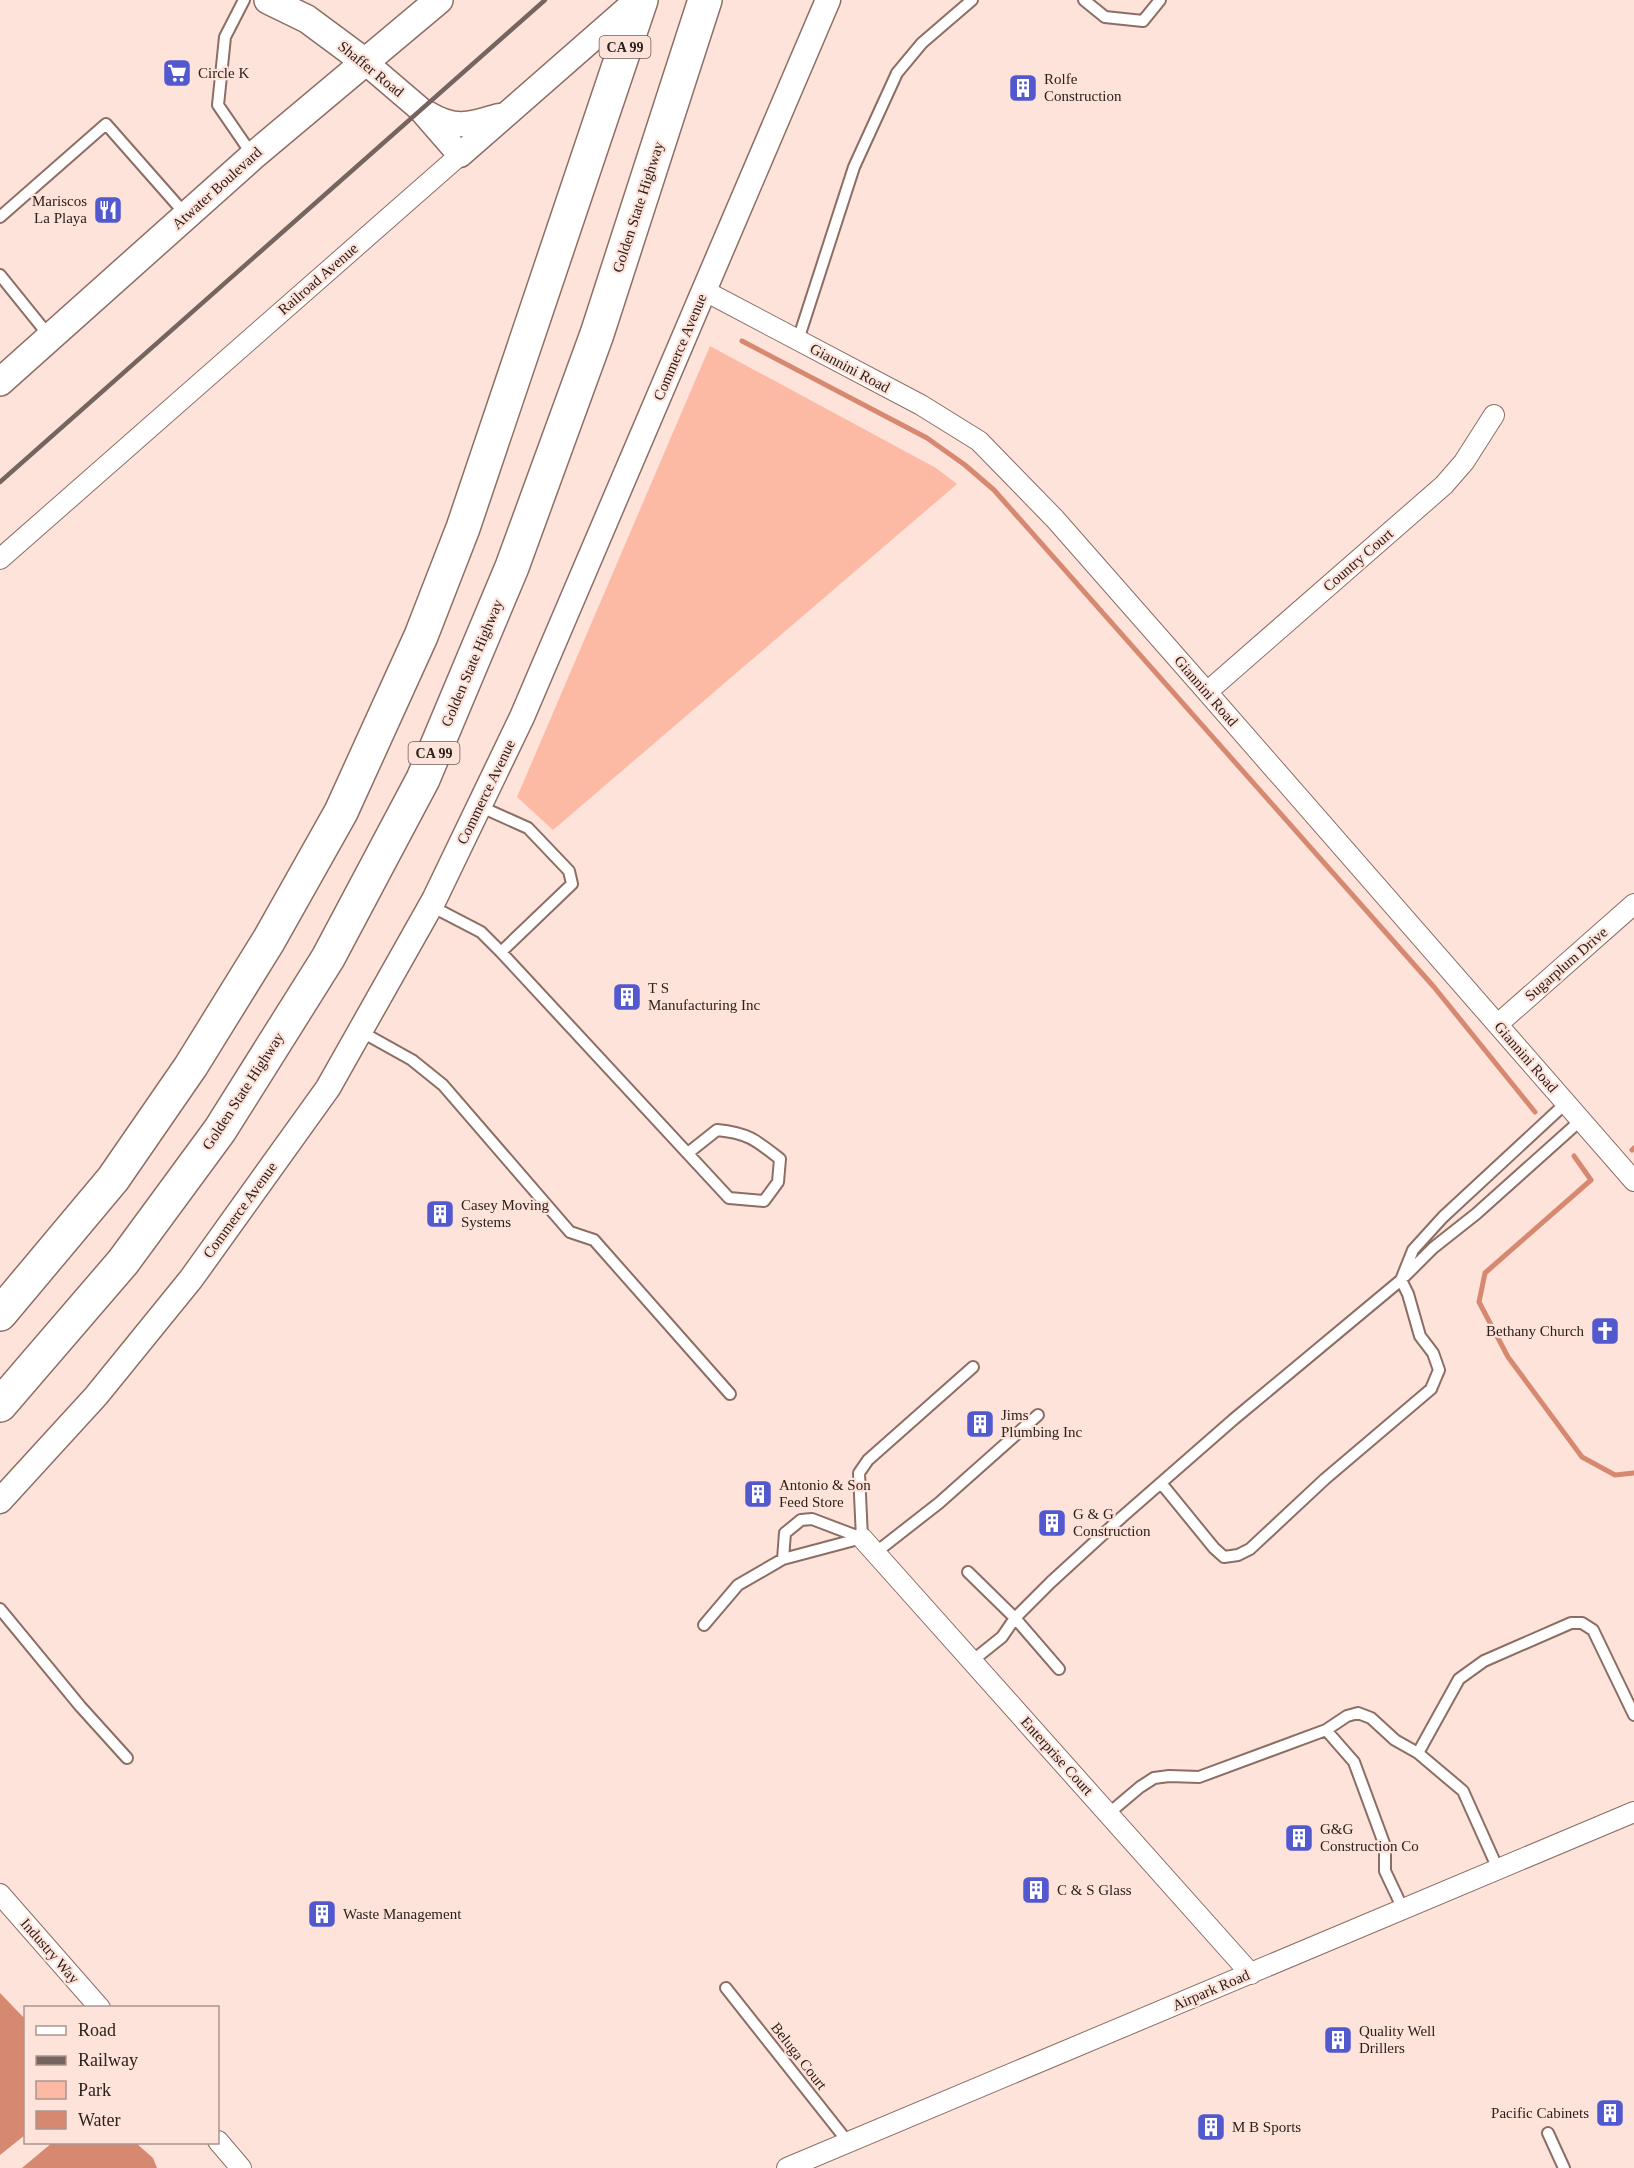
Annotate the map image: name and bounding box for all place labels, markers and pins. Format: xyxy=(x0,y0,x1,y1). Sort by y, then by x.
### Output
supermarket icon: Circle K xyxy=(161,57,193,89)
place label: Circle K xyxy=(198,65,249,81)
place label: Rolfe Construction xyxy=(1044,71,1122,104)
building icon: Rolfe Construction xyxy=(1007,72,1039,104)
place label: Mariscos La Playa xyxy=(32,193,87,226)
restaurant icon: Mariscos La Playa xyxy=(92,194,124,226)
place label: T S Manufacturing Inc xyxy=(648,980,760,1013)
building icon: T S Manufacturing Inc xyxy=(611,981,643,1013)
place label: Casey Moving Systems xyxy=(461,1197,549,1230)
building icon: Casey Moving Systems xyxy=(424,1198,456,1230)
church icon: Bethany Church xyxy=(1589,1315,1621,1347)
place label: Bethany Church xyxy=(1486,1323,1584,1339)
place label: Jims Plumbing Inc xyxy=(1001,1407,1083,1440)
building icon: Jims Plumbing Inc xyxy=(964,1408,996,1440)
place label: Antonio & Son Feed Store xyxy=(779,1477,871,1510)
building icon: Antonio & Son Feed Store xyxy=(742,1478,774,1510)
place label: G & G Construction xyxy=(1073,1506,1151,1539)
building icon: G & G Construction xyxy=(1036,1507,1068,1539)
place label: G&G Construction Co xyxy=(1320,1821,1419,1854)
building icon: G&G Construction Co xyxy=(1283,1822,1315,1854)
building icon: C & S Glass xyxy=(1020,1874,1052,1906)
place label: C & S Glass xyxy=(1057,1882,1132,1898)
building icon: Waste Management xyxy=(306,1898,338,1930)
place label: Waste Management xyxy=(343,1906,462,1922)
place label: Quality Well Drillers xyxy=(1359,2023,1435,2056)
building icon: Quality Well Drillers xyxy=(1322,2024,1354,2056)
building icon: Pacific Cabinets xyxy=(1594,2097,1626,2129)
place label: Pacific Cabinets xyxy=(1491,2105,1589,2121)
building icon: M B Sports xyxy=(1195,2111,1227,2143)
place label: M B Sports xyxy=(1232,2119,1301,2135)

